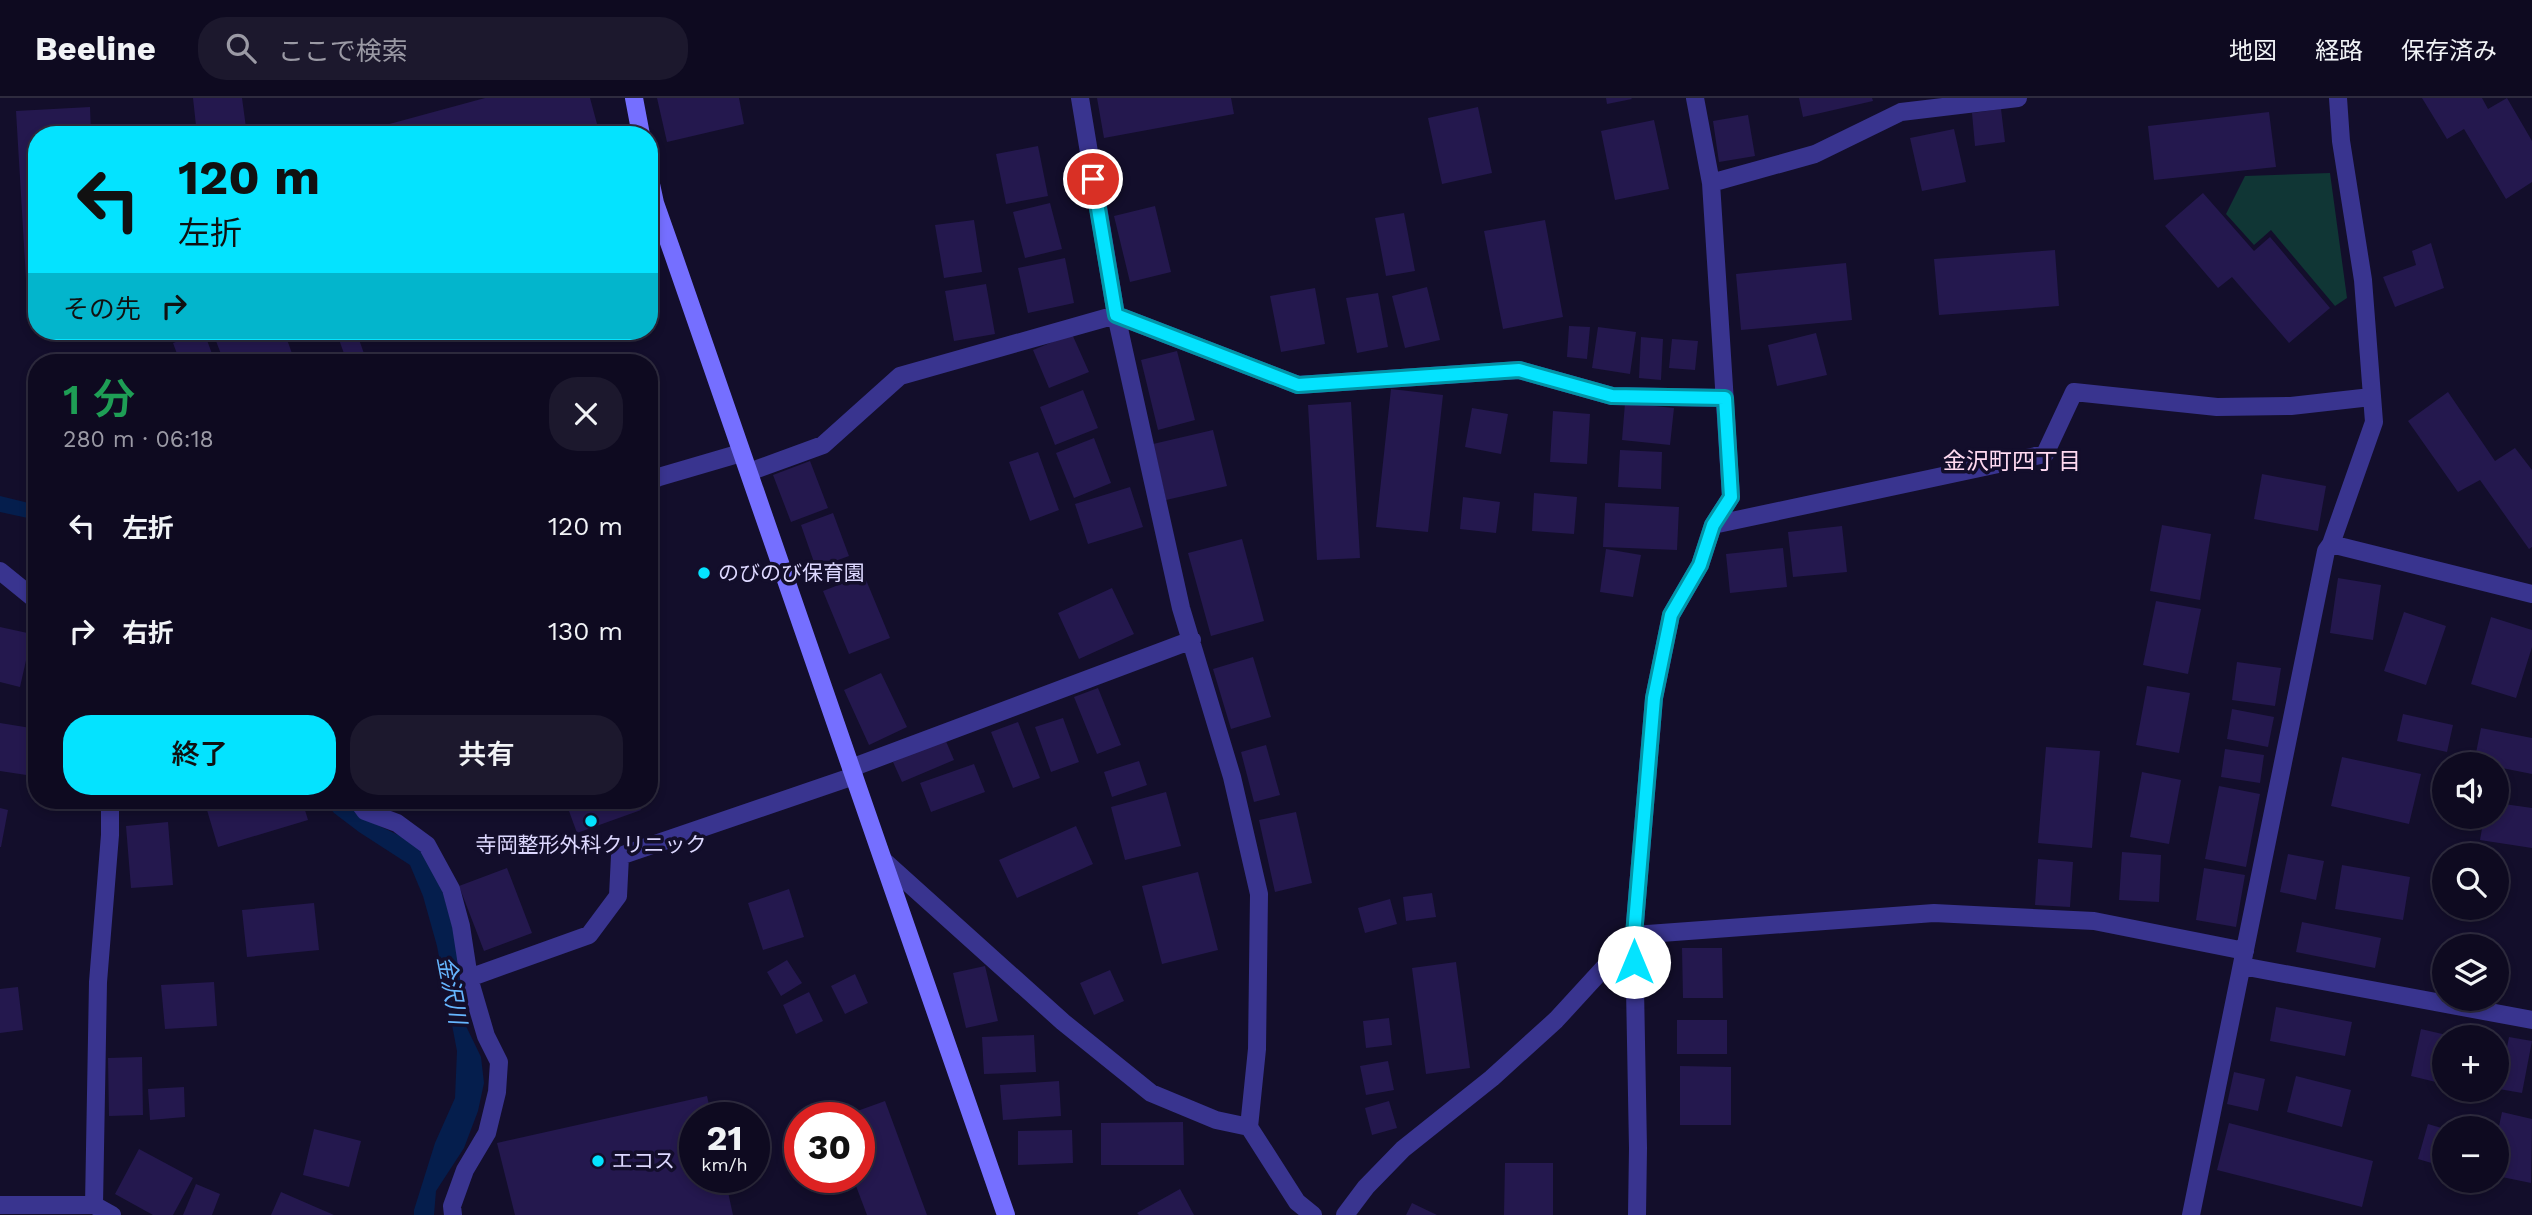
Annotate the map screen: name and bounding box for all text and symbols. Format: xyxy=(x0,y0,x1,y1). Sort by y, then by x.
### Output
search box xyxy=(198,17,688,80)
text: Beeline xyxy=(35,29,156,68)
icon: search xyxy=(222,29,260,67)
text: ここで検索 xyxy=(278,36,408,66)
text: 地図 xyxy=(2229,37,2277,65)
text: 経路 xyxy=(2315,37,2363,65)
text: 保存済み xyxy=(2401,37,2497,65)
text: 120 m xyxy=(178,148,320,206)
pin xyxy=(1063,149,1123,209)
icon: left xyxy=(63,154,154,245)
icon: arrive xyxy=(1074,160,1112,198)
text: 左折 xyxy=(178,214,242,252)
icon: right xyxy=(155,287,193,325)
text: その先 xyxy=(63,294,141,324)
text: 1 分 xyxy=(63,375,135,424)
button: close xyxy=(549,377,623,451)
text: 280 m · 06:18 xyxy=(63,426,214,453)
district label: 金沢町四丁目 xyxy=(1943,448,2081,475)
icon: left xyxy=(63,507,101,545)
text: 120 m xyxy=(548,511,623,541)
text: 左折 xyxy=(122,513,174,543)
place label: のびのび保育園 xyxy=(718,560,865,585)
marker: のびのび保育園 xyxy=(696,565,712,581)
icon: right xyxy=(63,612,101,650)
text: 130 m xyxy=(548,616,623,646)
text: 右折 xyxy=(122,618,174,648)
button: 終了 xyxy=(63,715,336,795)
button: 共有 xyxy=(350,715,623,795)
map controls xyxy=(2432,752,2509,1193)
button: sound xyxy=(2432,752,2509,829)
marker: 寺岡整形外科クリニック xyxy=(583,813,599,829)
place label: 寺岡整形外科クリニック xyxy=(476,832,707,857)
button: search xyxy=(2432,843,2509,920)
position arrow xyxy=(1597,925,1671,999)
button: layers xyxy=(2432,934,2509,1011)
water label: 金沢川 xyxy=(432,954,472,1029)
button: + xyxy=(2432,1025,2509,1102)
speed limit sign: 30 xyxy=(784,1102,875,1193)
button: − xyxy=(2432,1116,2509,1193)
text: 21 xyxy=(707,1117,742,1159)
place label: エコス xyxy=(612,1148,675,1173)
marker: エコス xyxy=(590,1153,606,1169)
text: km/h xyxy=(701,1154,748,1175)

